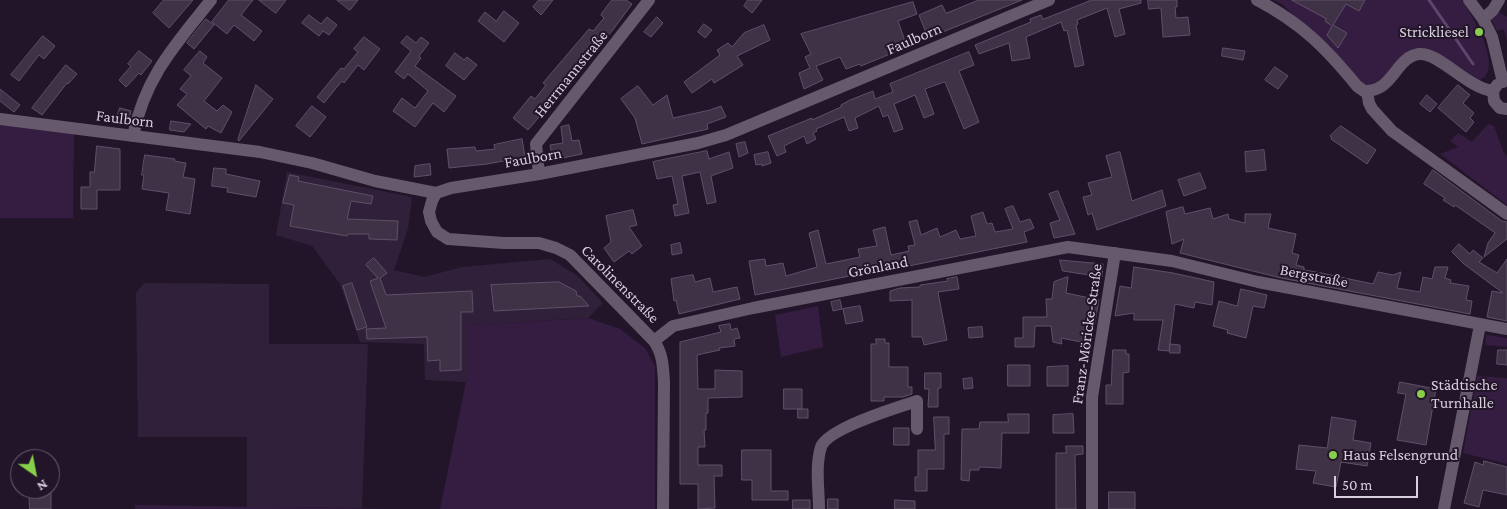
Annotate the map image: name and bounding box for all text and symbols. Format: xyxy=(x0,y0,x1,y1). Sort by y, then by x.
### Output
street label: Faulborn xyxy=(884,19,944,59)
place label: Strickliesel xyxy=(1399,22,1469,42)
marker: Strickliesel xyxy=(1473,26,1485,38)
street label: Herrmannstraße xyxy=(530,27,612,121)
street label: Faulborn xyxy=(95,106,155,132)
street label: Faulborn xyxy=(503,144,563,172)
street label: Carolinenstraße xyxy=(577,241,663,327)
street label: Grönland xyxy=(846,252,910,282)
street label: Bergstraße xyxy=(1278,260,1350,292)
street label: Franz-Möricke-Straße xyxy=(1068,263,1106,405)
place label: Städtische Turnhalle xyxy=(1431,375,1497,413)
marker: Städtische Turnhalle xyxy=(1415,388,1427,400)
place label: Haus Felsengrund xyxy=(1343,445,1458,465)
north arrow xyxy=(10,449,60,499)
marker: Haus Felsengrund xyxy=(1327,449,1339,461)
scale bar xyxy=(1337,466,1421,498)
text: N xyxy=(34,476,51,495)
text: 50 m xyxy=(1342,477,1372,493)

